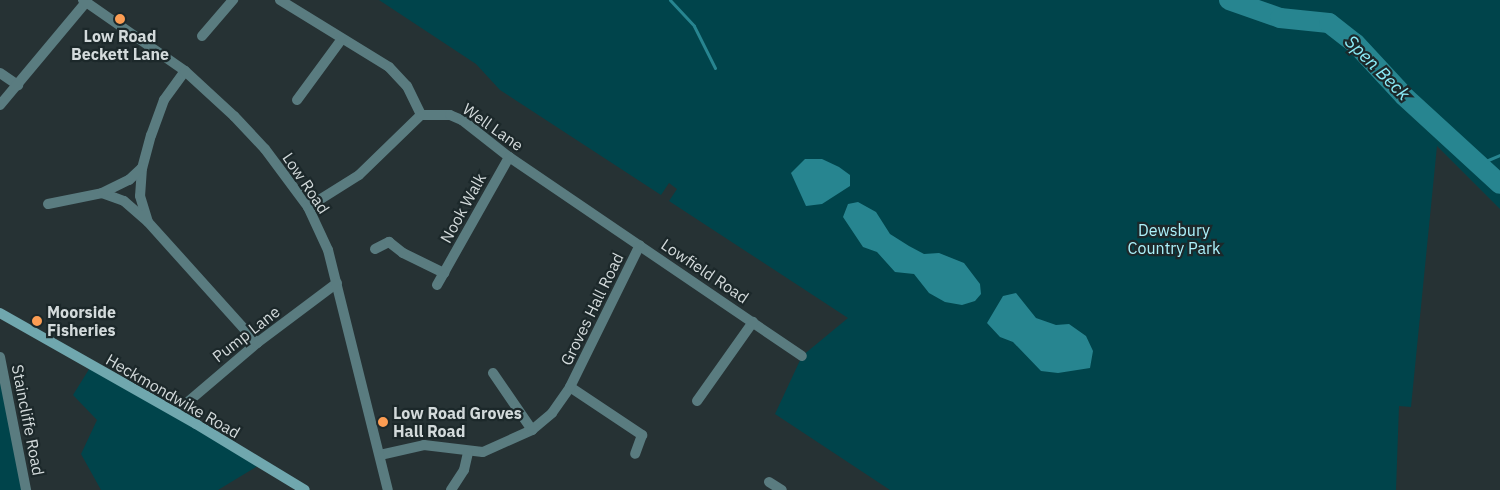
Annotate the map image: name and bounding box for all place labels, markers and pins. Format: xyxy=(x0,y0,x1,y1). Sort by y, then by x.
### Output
marker: Low Road Beckett Lane xyxy=(114,13,126,25)
place label: Low Road Beckett Lane xyxy=(71,26,169,64)
place label: Moorside Fisheries xyxy=(47,302,116,340)
marker: Moorside Fisheries xyxy=(31,315,43,327)
place label: Low Road Groves Hall Road xyxy=(393,403,522,441)
marker: Low Road Groves Hall Road xyxy=(377,416,389,428)

